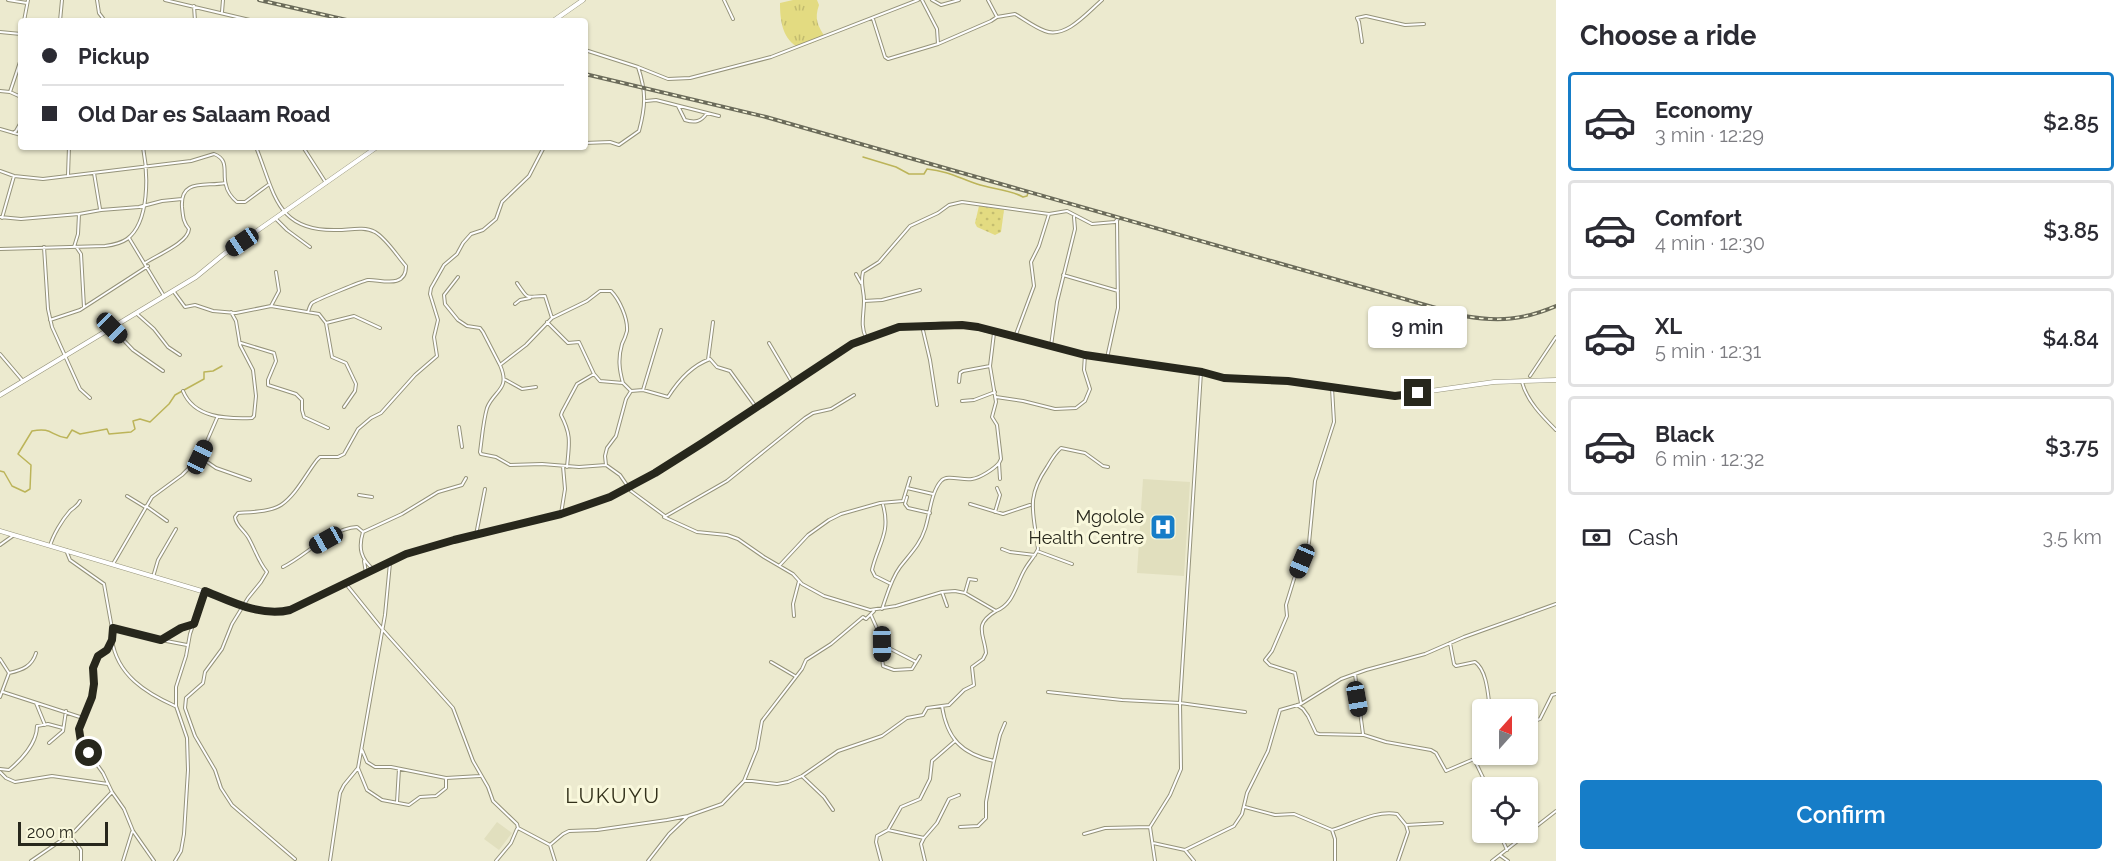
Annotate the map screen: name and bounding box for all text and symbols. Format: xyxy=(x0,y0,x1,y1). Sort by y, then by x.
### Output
text: Choose a ride xyxy=(1580,20,1756,51)
text: Pickup xyxy=(78,43,150,69)
icon: car xyxy=(1583,95,1637,149)
text: Economy xyxy=(1655,97,1753,123)
text: Old Dar es Salaam Road xyxy=(78,101,330,127)
text: $2.85 xyxy=(2043,109,2099,135)
text: 3 min · 12:29 xyxy=(1655,123,1764,147)
icon: car xyxy=(1583,203,1637,257)
text: Comfort xyxy=(1655,205,1742,231)
text: $3.85 xyxy=(2043,217,2099,243)
car xyxy=(222,224,262,260)
text: 4 min · 12:30 xyxy=(1655,231,1765,255)
callout: 9 min xyxy=(1368,306,1468,348)
car xyxy=(93,309,131,347)
icon: car xyxy=(1583,311,1637,365)
text: XL xyxy=(1655,313,1682,339)
text: 9 min xyxy=(1391,315,1444,339)
text: $4.84 xyxy=(2042,325,2099,351)
text: 5 min · 12:31 xyxy=(1655,339,1761,363)
route end xyxy=(1404,379,1431,406)
icon: car xyxy=(1583,419,1637,473)
text: Black xyxy=(1655,421,1714,447)
text: $3.75 xyxy=(2045,433,2099,459)
car xyxy=(184,437,216,477)
text: 6 min · 12:32 xyxy=(1655,447,1764,471)
place label: Mgolole Health Centre xyxy=(1029,506,1144,548)
hospital icon: Mgolole Health Centre xyxy=(1148,512,1178,542)
icon: cash xyxy=(1580,521,1613,554)
car xyxy=(306,523,346,557)
text: Cash xyxy=(1628,524,1679,550)
text: 3.5 km xyxy=(2043,525,2102,549)
car xyxy=(1287,541,1317,581)
car xyxy=(873,626,891,662)
car xyxy=(1345,680,1369,718)
north arrow xyxy=(1472,699,1538,765)
map controls xyxy=(1472,699,1538,843)
route start xyxy=(75,739,102,766)
button: locate xyxy=(1472,777,1538,843)
button: Confirm xyxy=(1580,780,2102,849)
district label: LUKUYU xyxy=(565,783,661,808)
scale bar xyxy=(18,819,108,846)
text: 200 m xyxy=(27,823,74,842)

